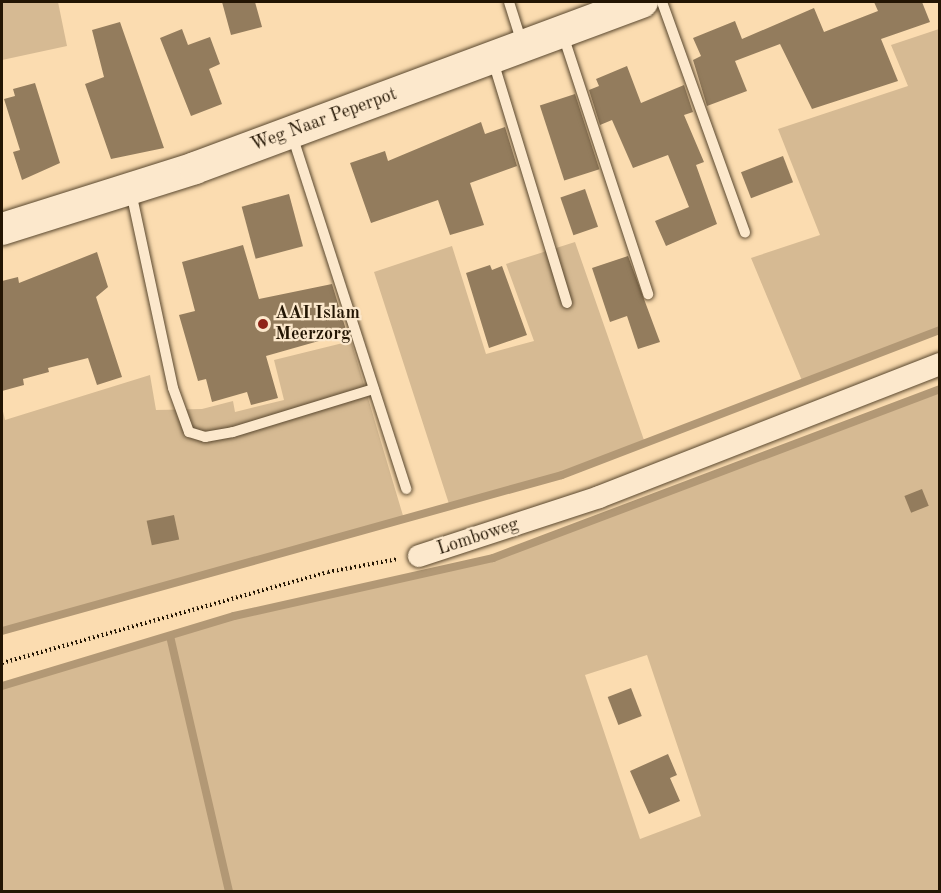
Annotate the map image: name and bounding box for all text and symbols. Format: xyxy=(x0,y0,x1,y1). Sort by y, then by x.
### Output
street label: Weg Naar Peperpot xyxy=(248,84,400,156)
place label: AAI Islam Meerzorg xyxy=(275,303,360,346)
marker: AAI Islam Meerzorg xyxy=(256,317,270,331)
street label: Lomboweg xyxy=(435,514,521,560)

